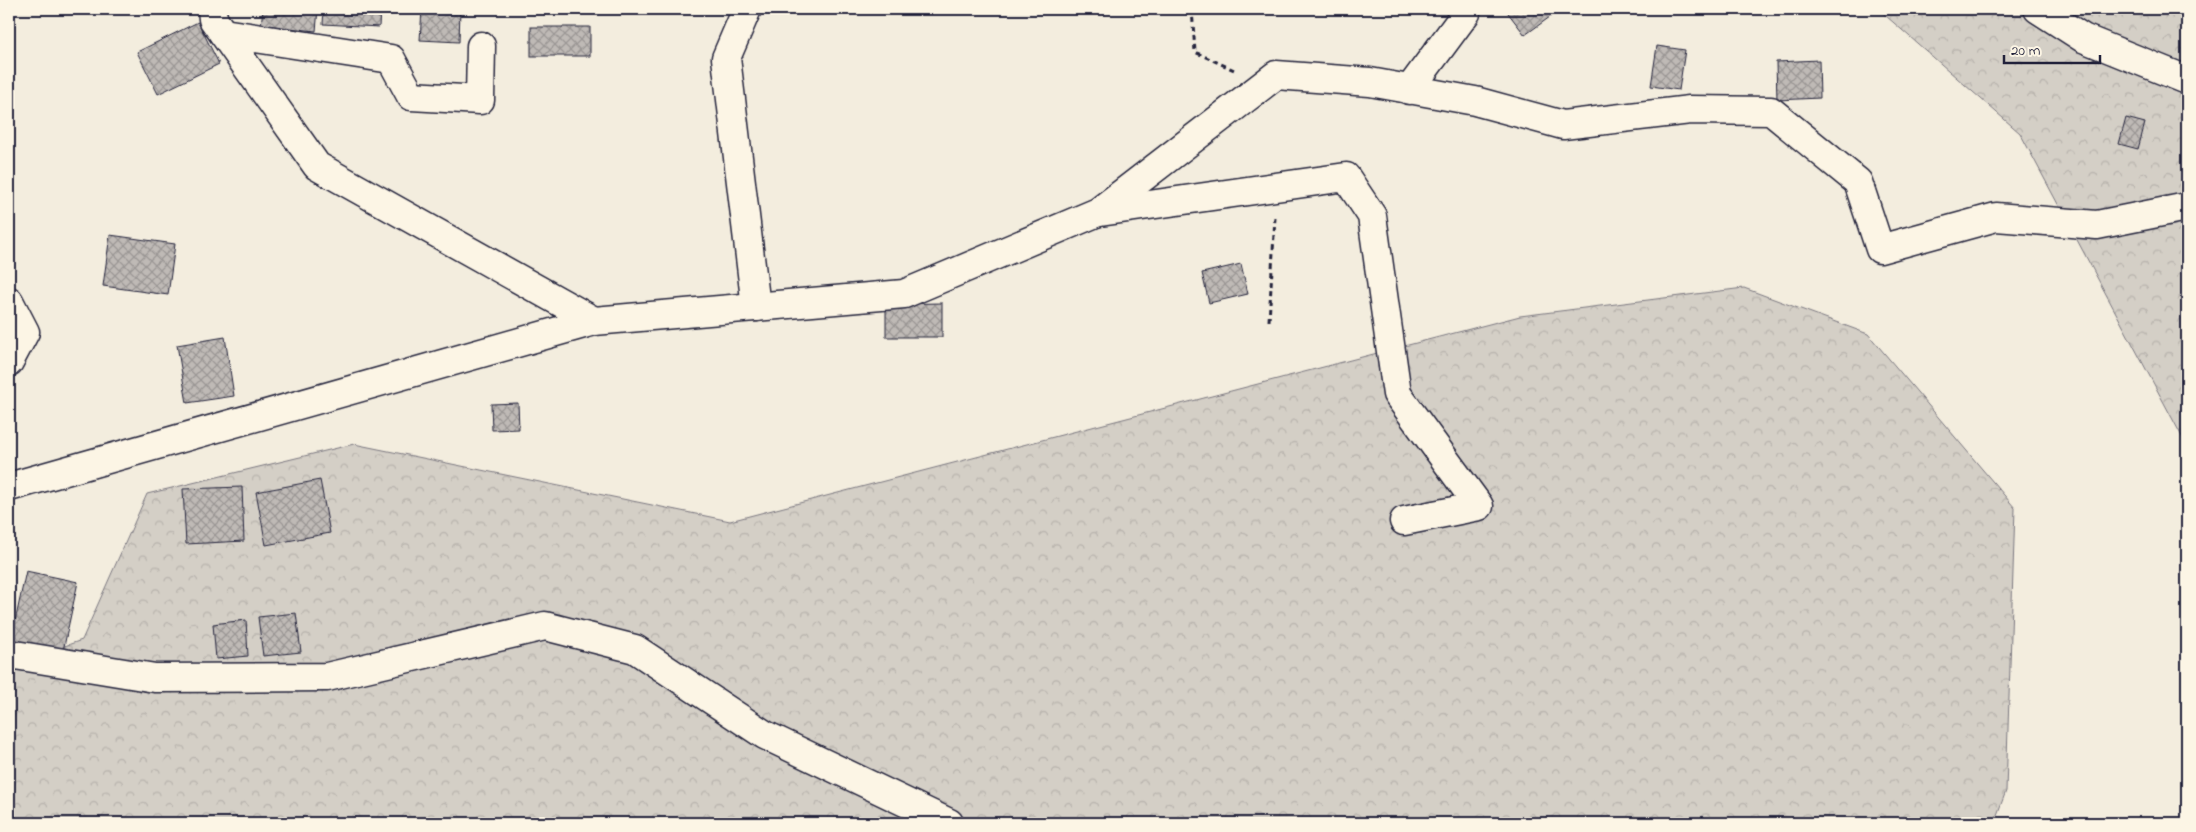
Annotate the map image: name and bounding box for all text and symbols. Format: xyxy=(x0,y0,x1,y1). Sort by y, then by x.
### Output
scale bar xyxy=(2004,32,2100,64)
text: 20 m xyxy=(2011,40,2041,62)

